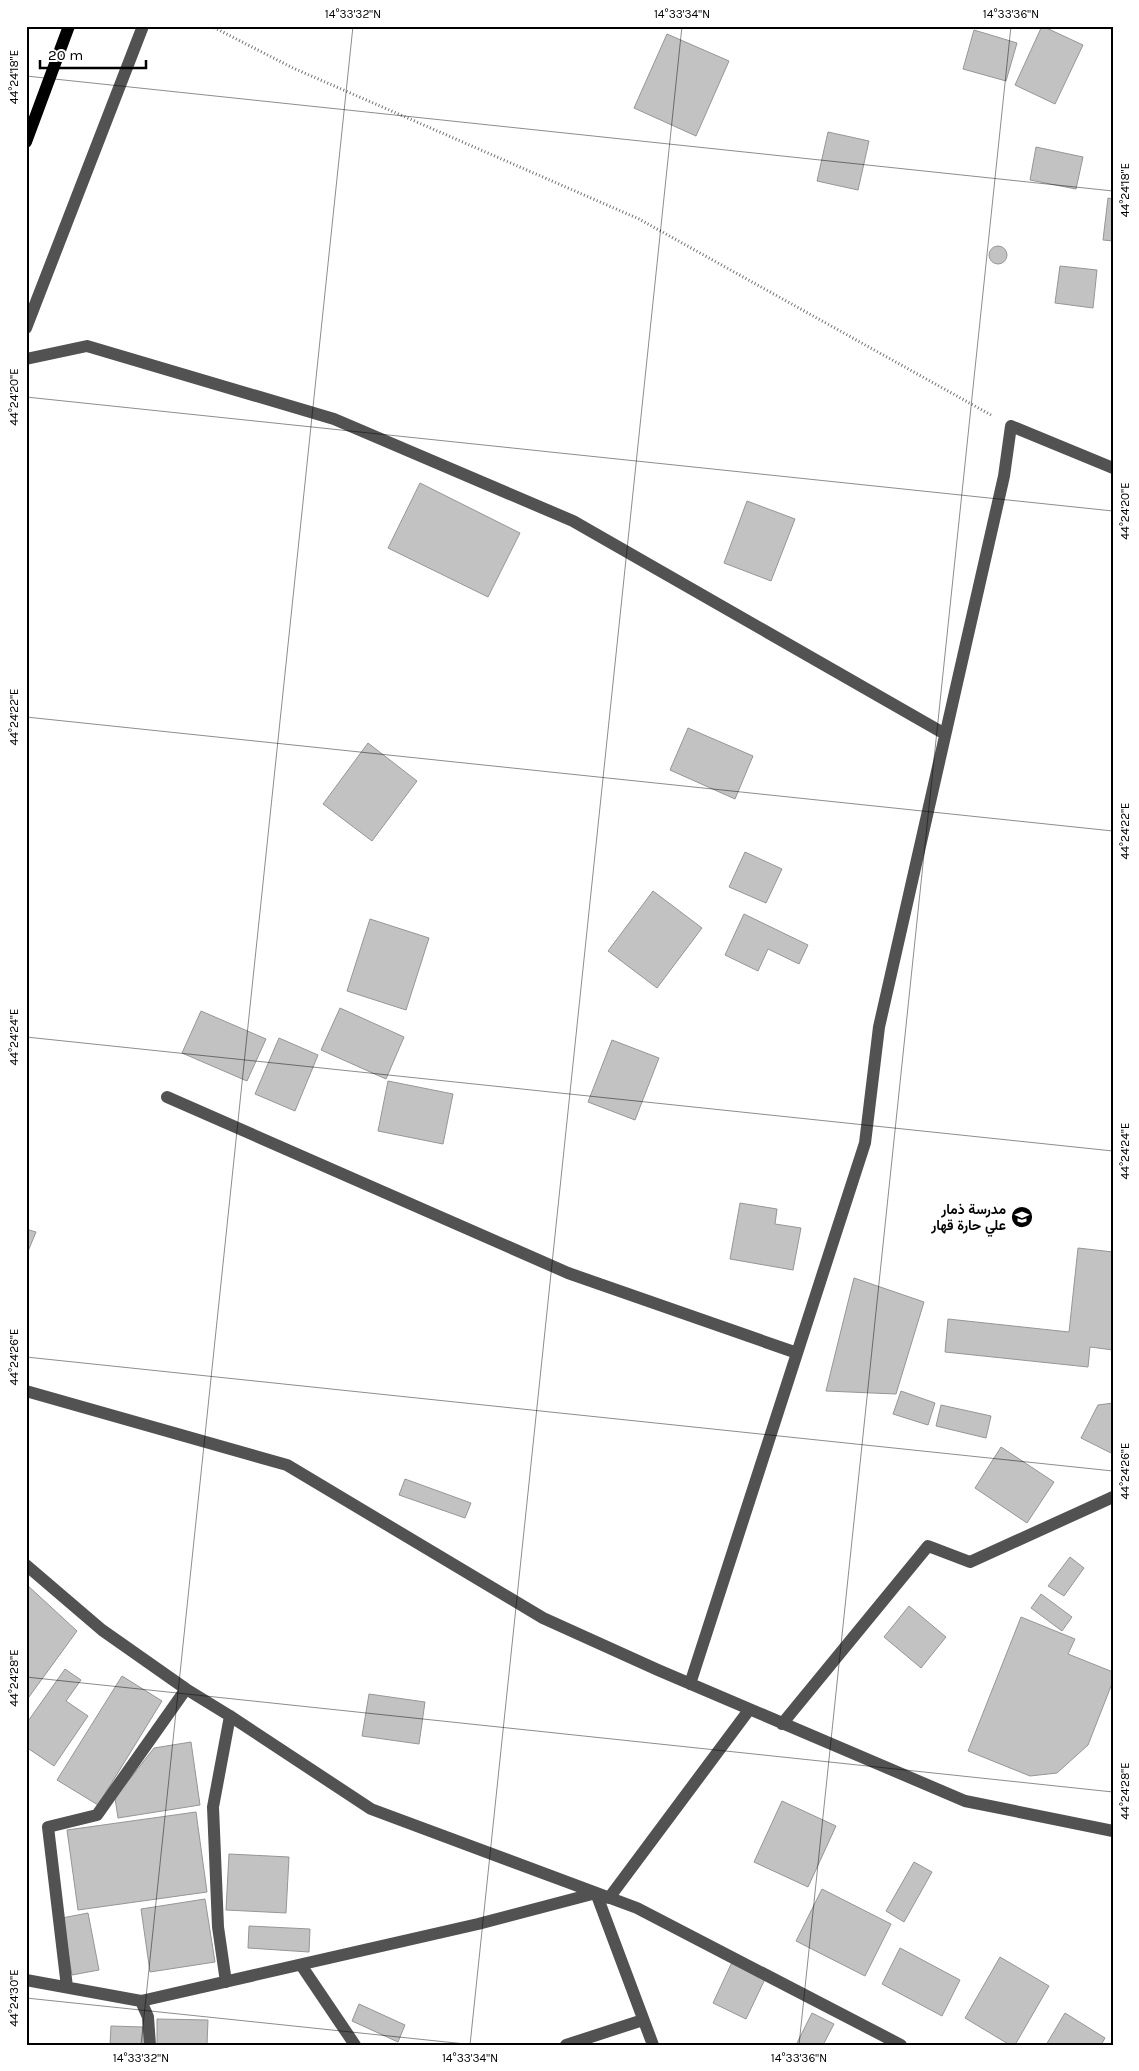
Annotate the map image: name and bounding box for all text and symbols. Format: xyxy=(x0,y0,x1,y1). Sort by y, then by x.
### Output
text: 14°33'32"N xyxy=(325,7,381,21)
text: 14°33'34"N xyxy=(654,7,710,21)
text: 14°33'36"N xyxy=(983,7,1039,21)
scale bar xyxy=(40,38,146,70)
text: 20 m xyxy=(48,46,83,64)
text: 44°24'18"E xyxy=(7,50,21,104)
text: 44°24'18"E xyxy=(1118,163,1132,217)
text: 44°24'20"E xyxy=(7,368,21,426)
text: 44°24'20"E xyxy=(1118,482,1132,540)
text: 44°24'22"E xyxy=(7,688,21,746)
text: 44°24'22"E xyxy=(1118,802,1132,860)
text: 44°24'24"E xyxy=(7,1009,21,1065)
text: 44°24'24"E xyxy=(1118,1123,1132,1179)
place label: مدرسة ذمار علي حارة قهار xyxy=(930,1201,1006,1237)
school or university icon: مدرسة ذمار علي حارة قهار xyxy=(1010,1205,1034,1229)
text: 44°24'26"E xyxy=(7,1329,21,1386)
text: 44°24'26"E xyxy=(1118,1443,1132,1500)
text: 44°24'28"E xyxy=(7,1649,21,1707)
text: 44°24'28"E xyxy=(1118,1762,1132,1820)
text: 44°24'30"E xyxy=(7,1969,21,2027)
text: 14°33'32"N xyxy=(113,2051,169,2065)
text: 14°33'34"N xyxy=(442,2051,498,2065)
text: 14°33'36"N xyxy=(771,2051,827,2065)

